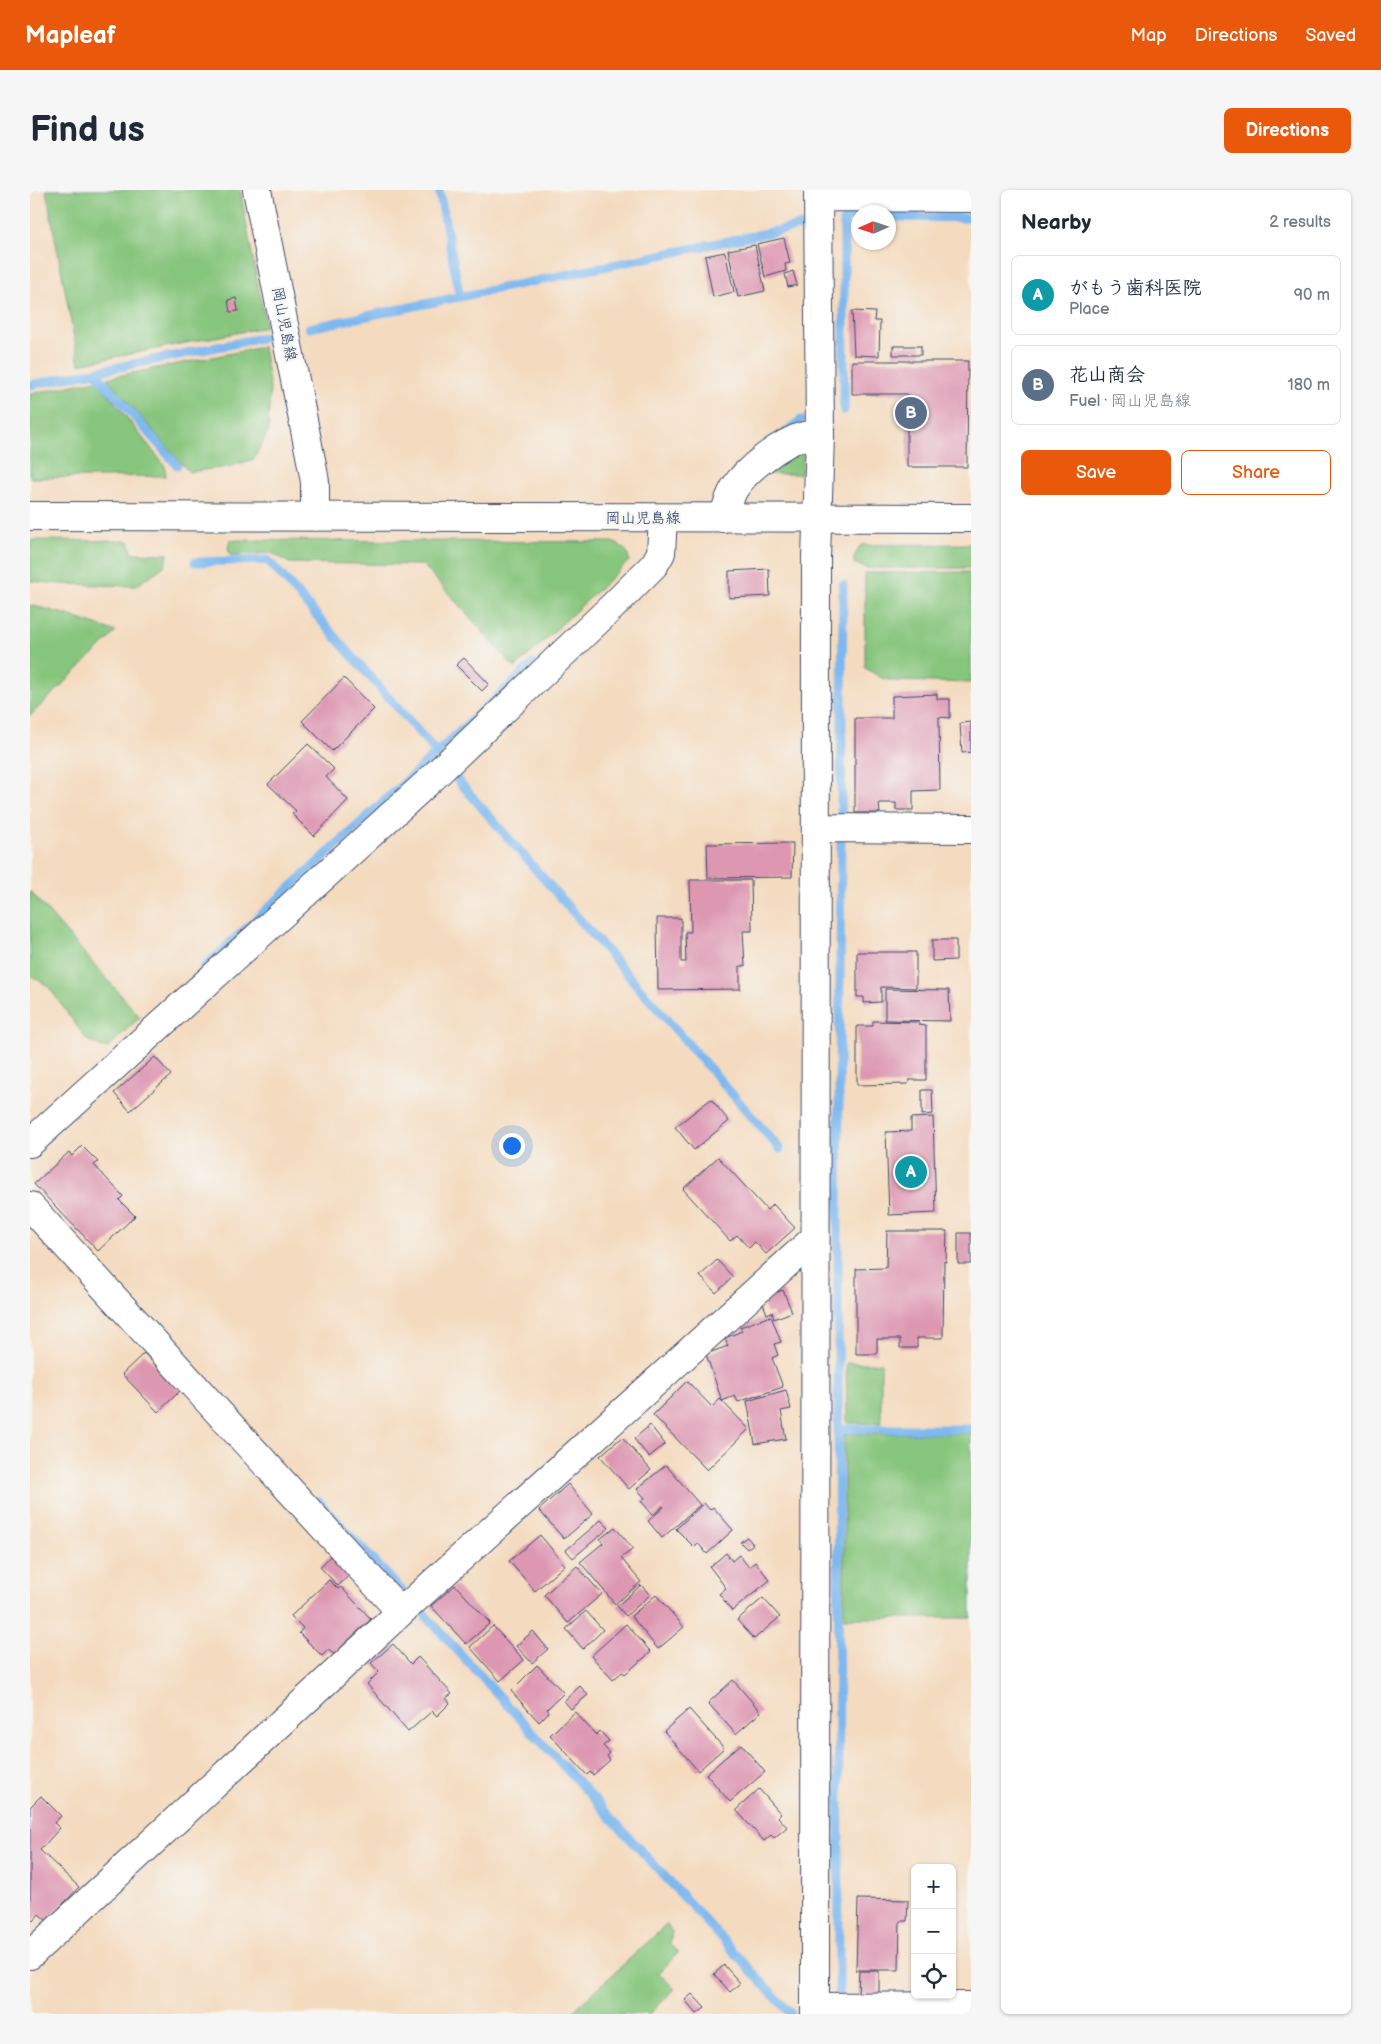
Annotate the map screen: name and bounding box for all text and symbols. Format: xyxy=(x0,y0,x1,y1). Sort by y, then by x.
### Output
text: Mapleaf xyxy=(25,21,116,50)
text: Map xyxy=(1131,25,1167,46)
text: Directions xyxy=(1195,25,1277,46)
text: Saved xyxy=(1305,25,1356,46)
button: Directions xyxy=(1224,108,1351,153)
text: Find us xyxy=(30,109,145,152)
north arrow xyxy=(851,205,896,250)
text: Nearby xyxy=(1021,210,1091,235)
text: 2 results xyxy=(1269,213,1331,232)
text: がもう歯科医院 xyxy=(1069,277,1202,300)
street label: 岡山児島線 xyxy=(268,285,300,363)
text: A xyxy=(1033,286,1043,305)
text: 90 m xyxy=(1294,286,1330,305)
text: Place xyxy=(1069,300,1110,319)
text: 花山商会 xyxy=(1069,364,1145,387)
text: B xyxy=(1032,376,1044,395)
text: 180 m xyxy=(1288,376,1330,395)
text: Fuel · 岡山児島線 xyxy=(1069,392,1191,411)
pin: B xyxy=(895,394,927,432)
button: Save xyxy=(1021,450,1171,495)
button: Share xyxy=(1181,450,1331,495)
street label: 岡山児島線 xyxy=(605,509,681,528)
your location xyxy=(499,1133,525,1159)
pin: A xyxy=(895,1153,927,1191)
map controls xyxy=(911,1864,956,1999)
button: + xyxy=(911,1864,956,1909)
button: − xyxy=(911,1909,956,1954)
button: locate xyxy=(911,1954,956,1999)

